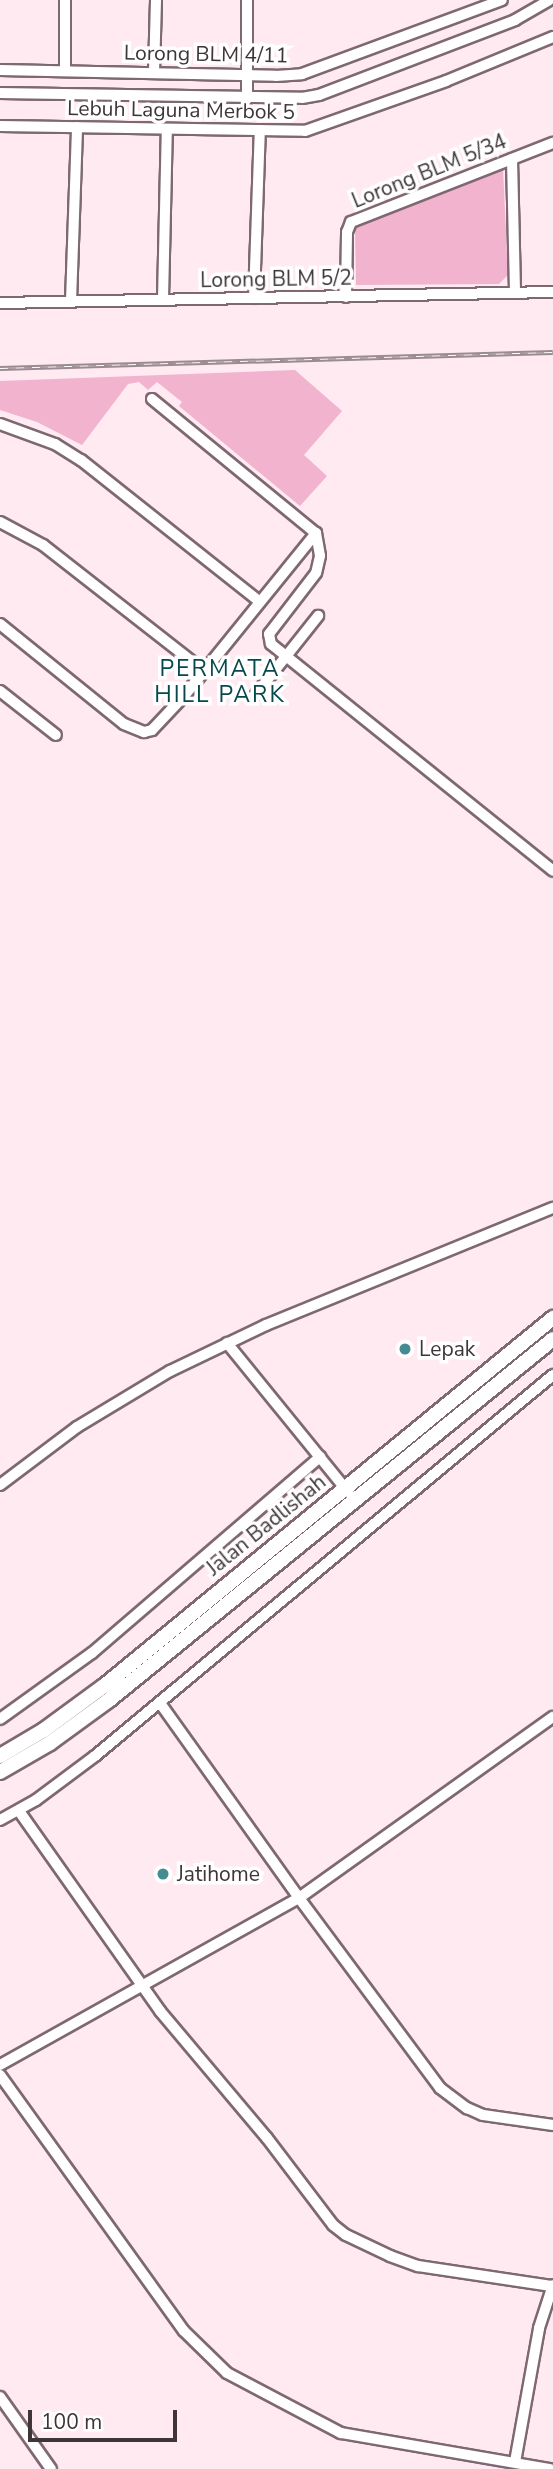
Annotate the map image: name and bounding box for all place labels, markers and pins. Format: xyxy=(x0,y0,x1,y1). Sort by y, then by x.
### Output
place label: Lepak xyxy=(419,1336,475,1362)
marker: Lepak xyxy=(397,1341,413,1357)
place label: Jatihome xyxy=(177,1861,260,1887)
marker: Jatihome xyxy=(155,1866,171,1882)

